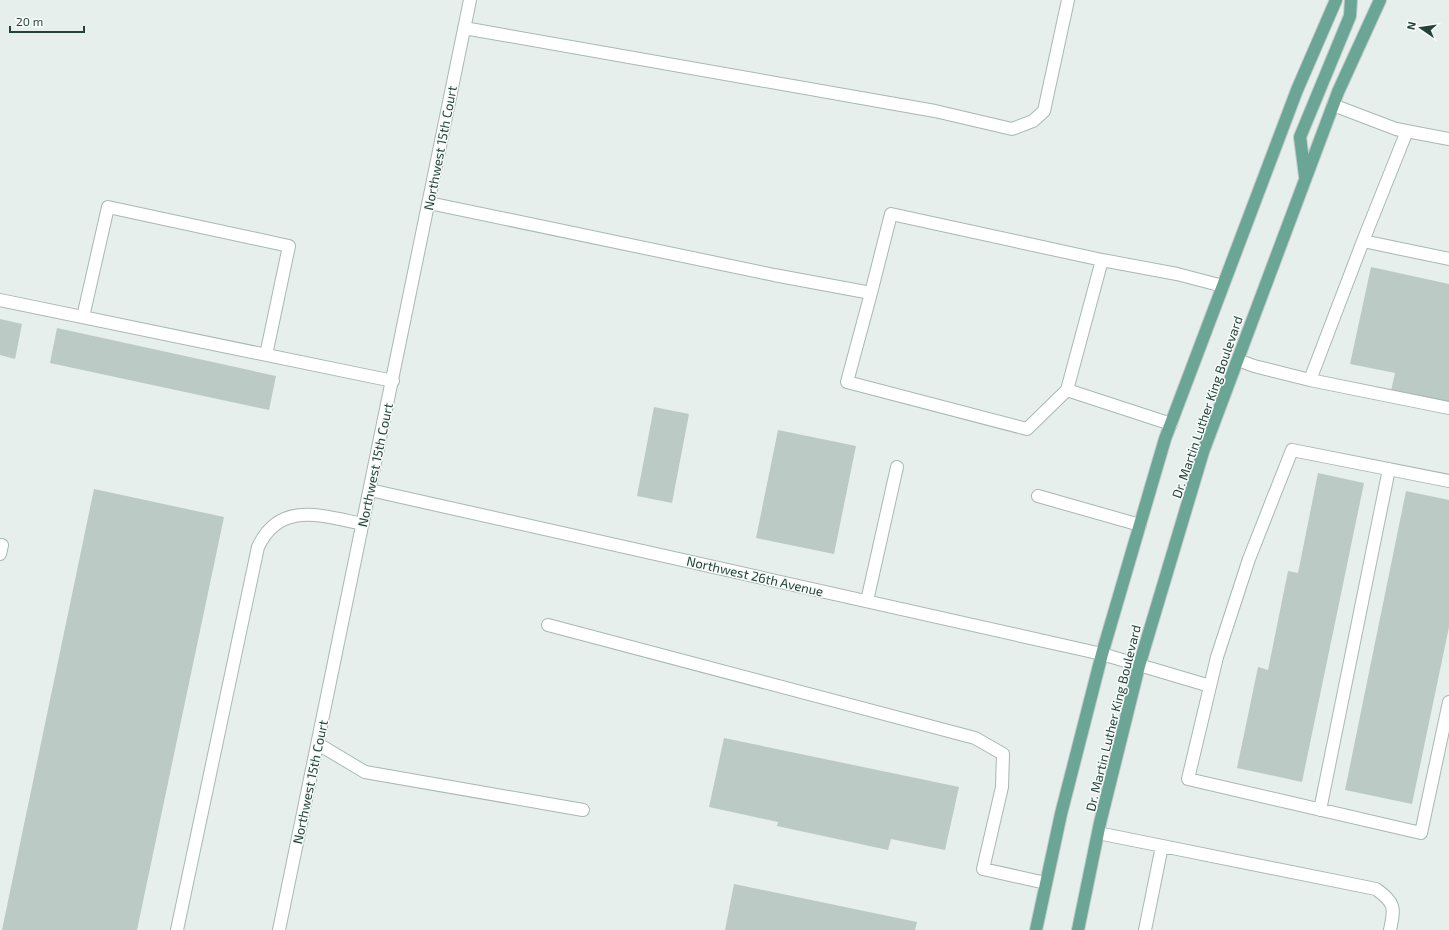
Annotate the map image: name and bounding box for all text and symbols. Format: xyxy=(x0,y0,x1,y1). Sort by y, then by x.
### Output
scale bar xyxy=(10,8,84,34)
north arrow xyxy=(1401,8,1441,48)
text: 20 m xyxy=(16,14,43,28)
text: N xyxy=(1404,20,1418,31)
street label: Northwest 15th Court xyxy=(420,84,460,212)
street label: Dr. Martin Luther King Boulevard xyxy=(1168,314,1246,500)
street label: Northwest 15th Court xyxy=(354,402,396,528)
street label: Northwest 26th Avenue xyxy=(685,552,825,600)
street label: Dr. Martin Luther King Boulevard xyxy=(1082,623,1144,813)
street label: Northwest 15th Court xyxy=(289,719,331,845)

